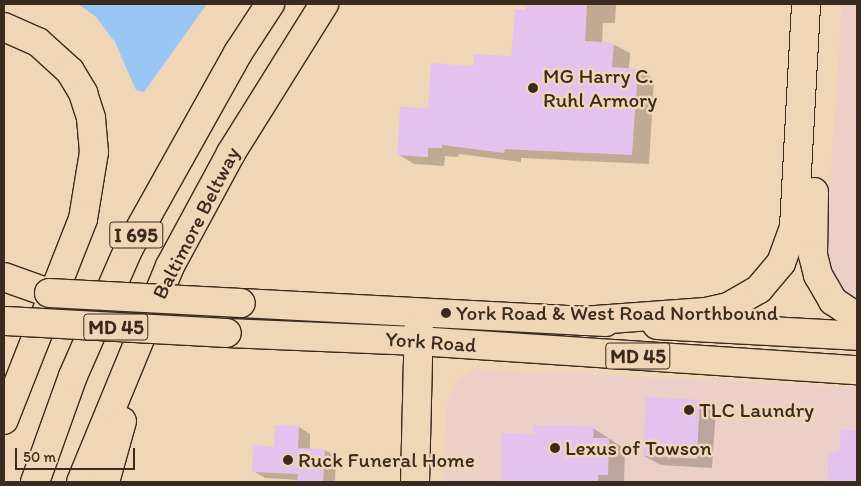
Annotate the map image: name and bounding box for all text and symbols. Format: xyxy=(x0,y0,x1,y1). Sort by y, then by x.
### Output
place label: MG Harry C. Ruhl Armory xyxy=(543,63,657,113)
marker: MG Harry C. Ruhl Armory xyxy=(527,82,539,94)
street label: Baltimore Beltway xyxy=(147,143,245,303)
road number: I 695 xyxy=(108,218,164,252)
place label: York Road & West Road Northbound xyxy=(456,300,777,326)
marker: York Road & West Road Northbound xyxy=(440,307,452,319)
road number: MD 45 xyxy=(82,310,150,344)
street label: York Road xyxy=(385,326,477,358)
road number: MD 45 xyxy=(604,338,672,374)
place label: TLC Laundry xyxy=(699,397,814,423)
marker: TLC Laundry xyxy=(683,404,695,416)
place label: Lexus of Towson xyxy=(565,435,712,461)
scale bar xyxy=(18,438,138,470)
marker: Lexus of Towson xyxy=(549,442,561,454)
place label: Ruck Funeral Home xyxy=(298,447,474,473)
text: 50 m xyxy=(23,448,56,466)
marker: Ruck Funeral Home xyxy=(282,454,294,466)

